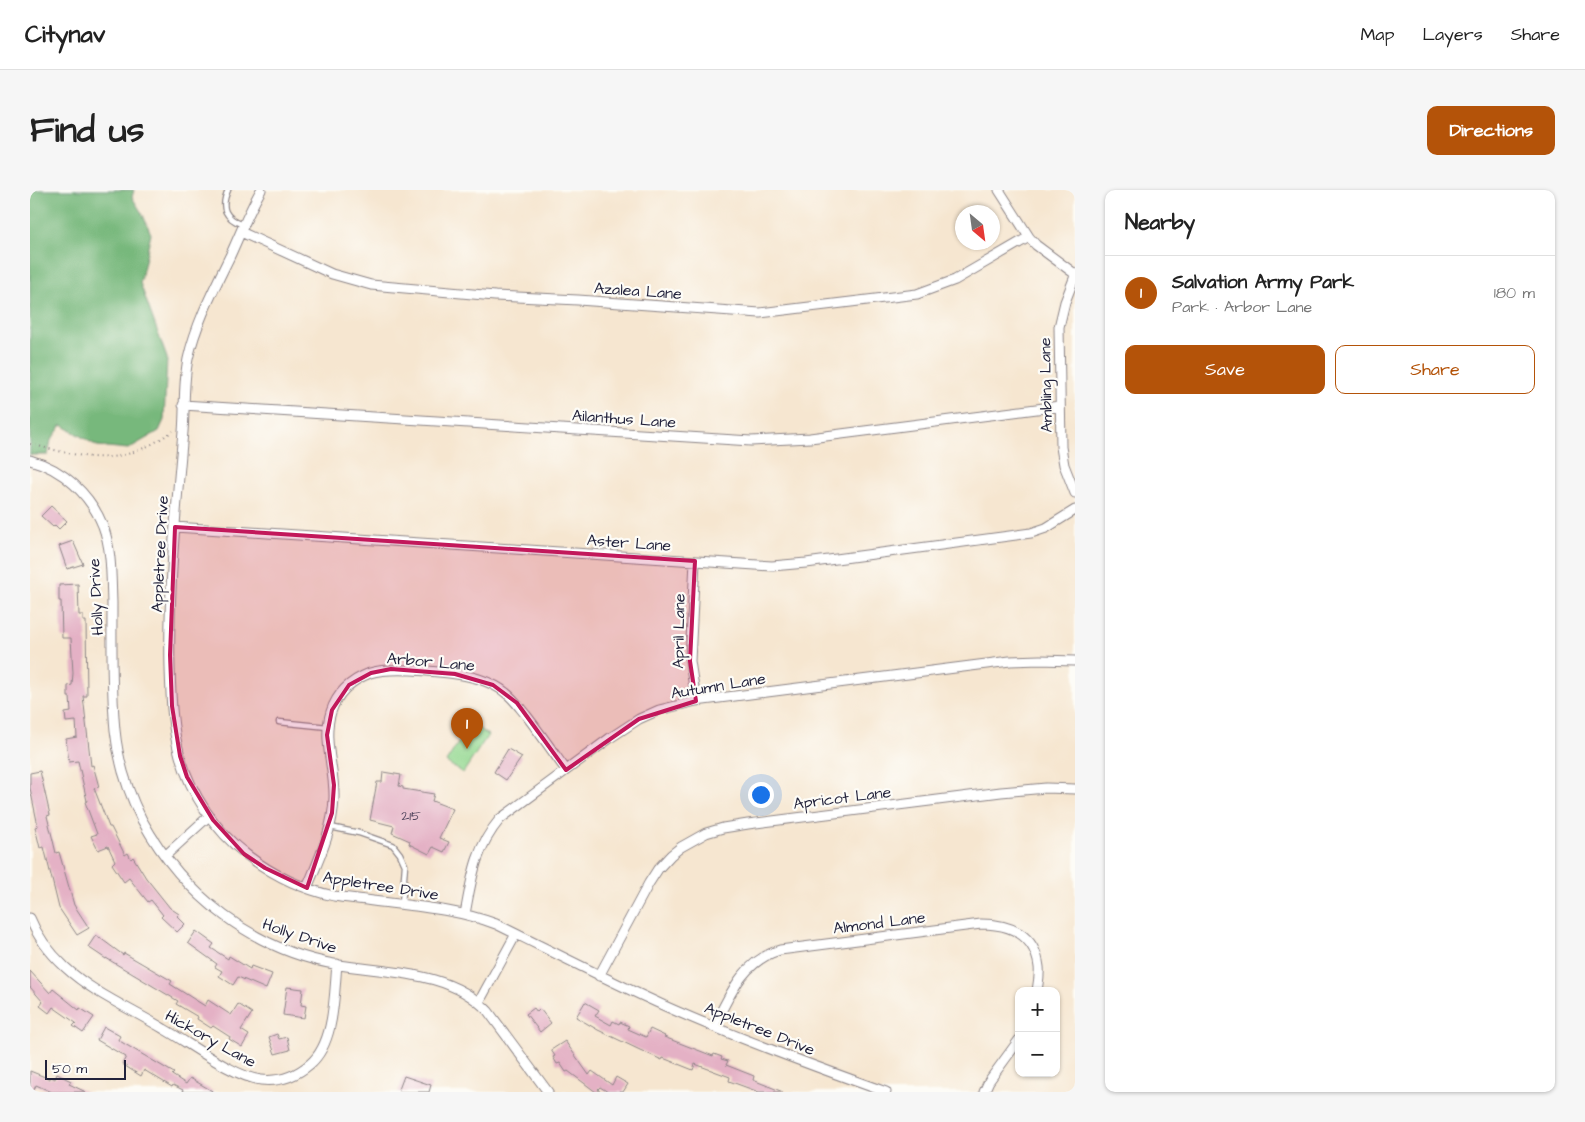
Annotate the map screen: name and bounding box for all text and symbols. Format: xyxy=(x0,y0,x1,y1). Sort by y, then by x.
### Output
text: Citynav xyxy=(25,18,105,52)
text: Map xyxy=(1360,22,1394,47)
text: Layers xyxy=(1422,22,1483,47)
text: Share xyxy=(1511,22,1560,47)
text: Find us xyxy=(30,106,144,155)
button: Directions xyxy=(1427,106,1555,155)
north arrow xyxy=(955,205,1000,250)
text: Nearby xyxy=(1125,208,1195,237)
text: Salvation Army Park xyxy=(1172,269,1354,296)
street label: Azalea Lane xyxy=(593,277,683,305)
text: 1 xyxy=(1140,282,1142,304)
text: 180 m xyxy=(1494,282,1535,304)
text: Park · Arbor Lane xyxy=(1172,296,1312,318)
street label: Ambling Lane xyxy=(1034,337,1059,433)
button: Save xyxy=(1125,345,1325,394)
button: Share xyxy=(1335,345,1535,394)
street label: Ailanthus Lane xyxy=(571,404,677,434)
street label: Appletree Drive xyxy=(146,495,174,613)
street label: Aster Lane xyxy=(586,529,672,557)
street label: Holly Drive xyxy=(83,557,110,636)
street label: April Lane xyxy=(667,593,691,669)
street label: Arbor Lane xyxy=(386,647,476,677)
street label: Autumn Lane xyxy=(669,668,767,704)
pin: 1 xyxy=(451,708,483,749)
street label: Apricot Lane xyxy=(792,781,893,815)
your location xyxy=(748,782,774,808)
house number: 215 xyxy=(401,806,421,826)
street label: Appletree Drive xyxy=(321,866,441,906)
street label: Almond Lane xyxy=(832,906,927,940)
street label: Holly Drive xyxy=(259,913,340,960)
map controls xyxy=(1015,987,1060,1077)
button: + xyxy=(1015,987,1060,1032)
street label: Appletree Drive xyxy=(701,997,818,1061)
street label: Hickory Lane xyxy=(161,1005,260,1074)
button: − xyxy=(1015,1032,1060,1077)
scale bar xyxy=(45,1057,126,1080)
text: 50 m xyxy=(52,1059,87,1079)

